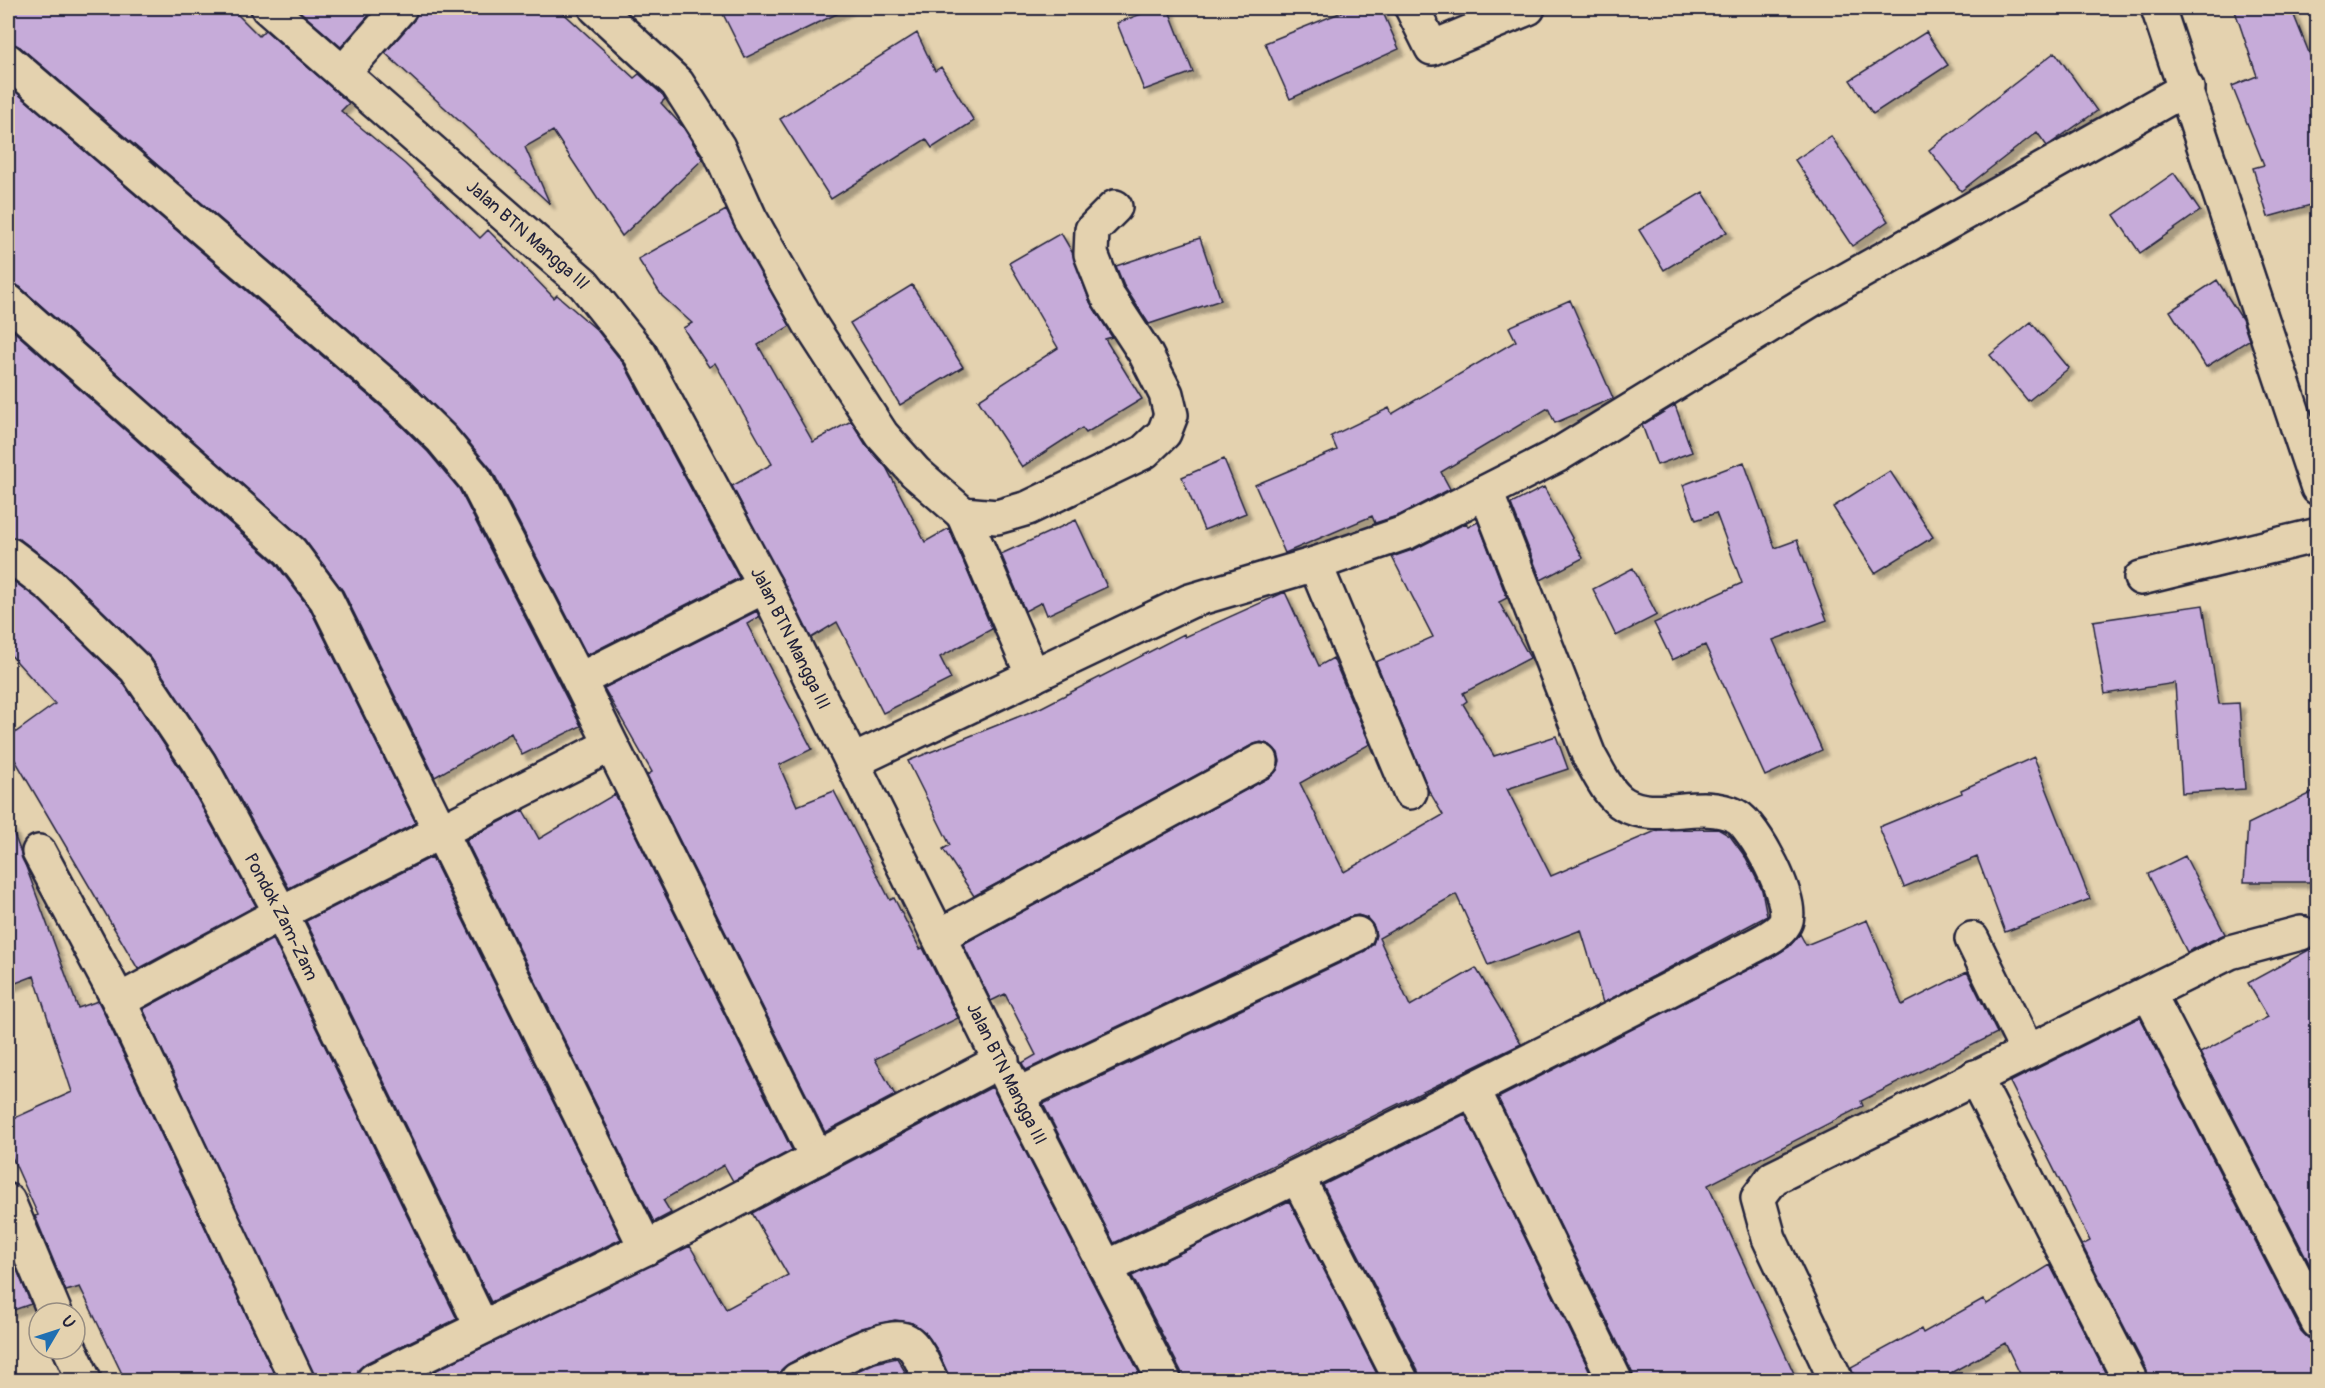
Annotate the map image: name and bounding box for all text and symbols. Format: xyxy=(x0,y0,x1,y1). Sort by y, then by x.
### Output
street label: Jalan BTN Mangga III xyxy=(461,175,595,294)
street label: Jalan BTN Mangga III xyxy=(745,563,835,714)
street label: Pondok Zam-Zam xyxy=(239,849,323,985)
street label: Jalan BTN Mangga III xyxy=(961,999,1052,1149)
north arrow xyxy=(27,1301,87,1361)
text: U xyxy=(57,1312,79,1333)

